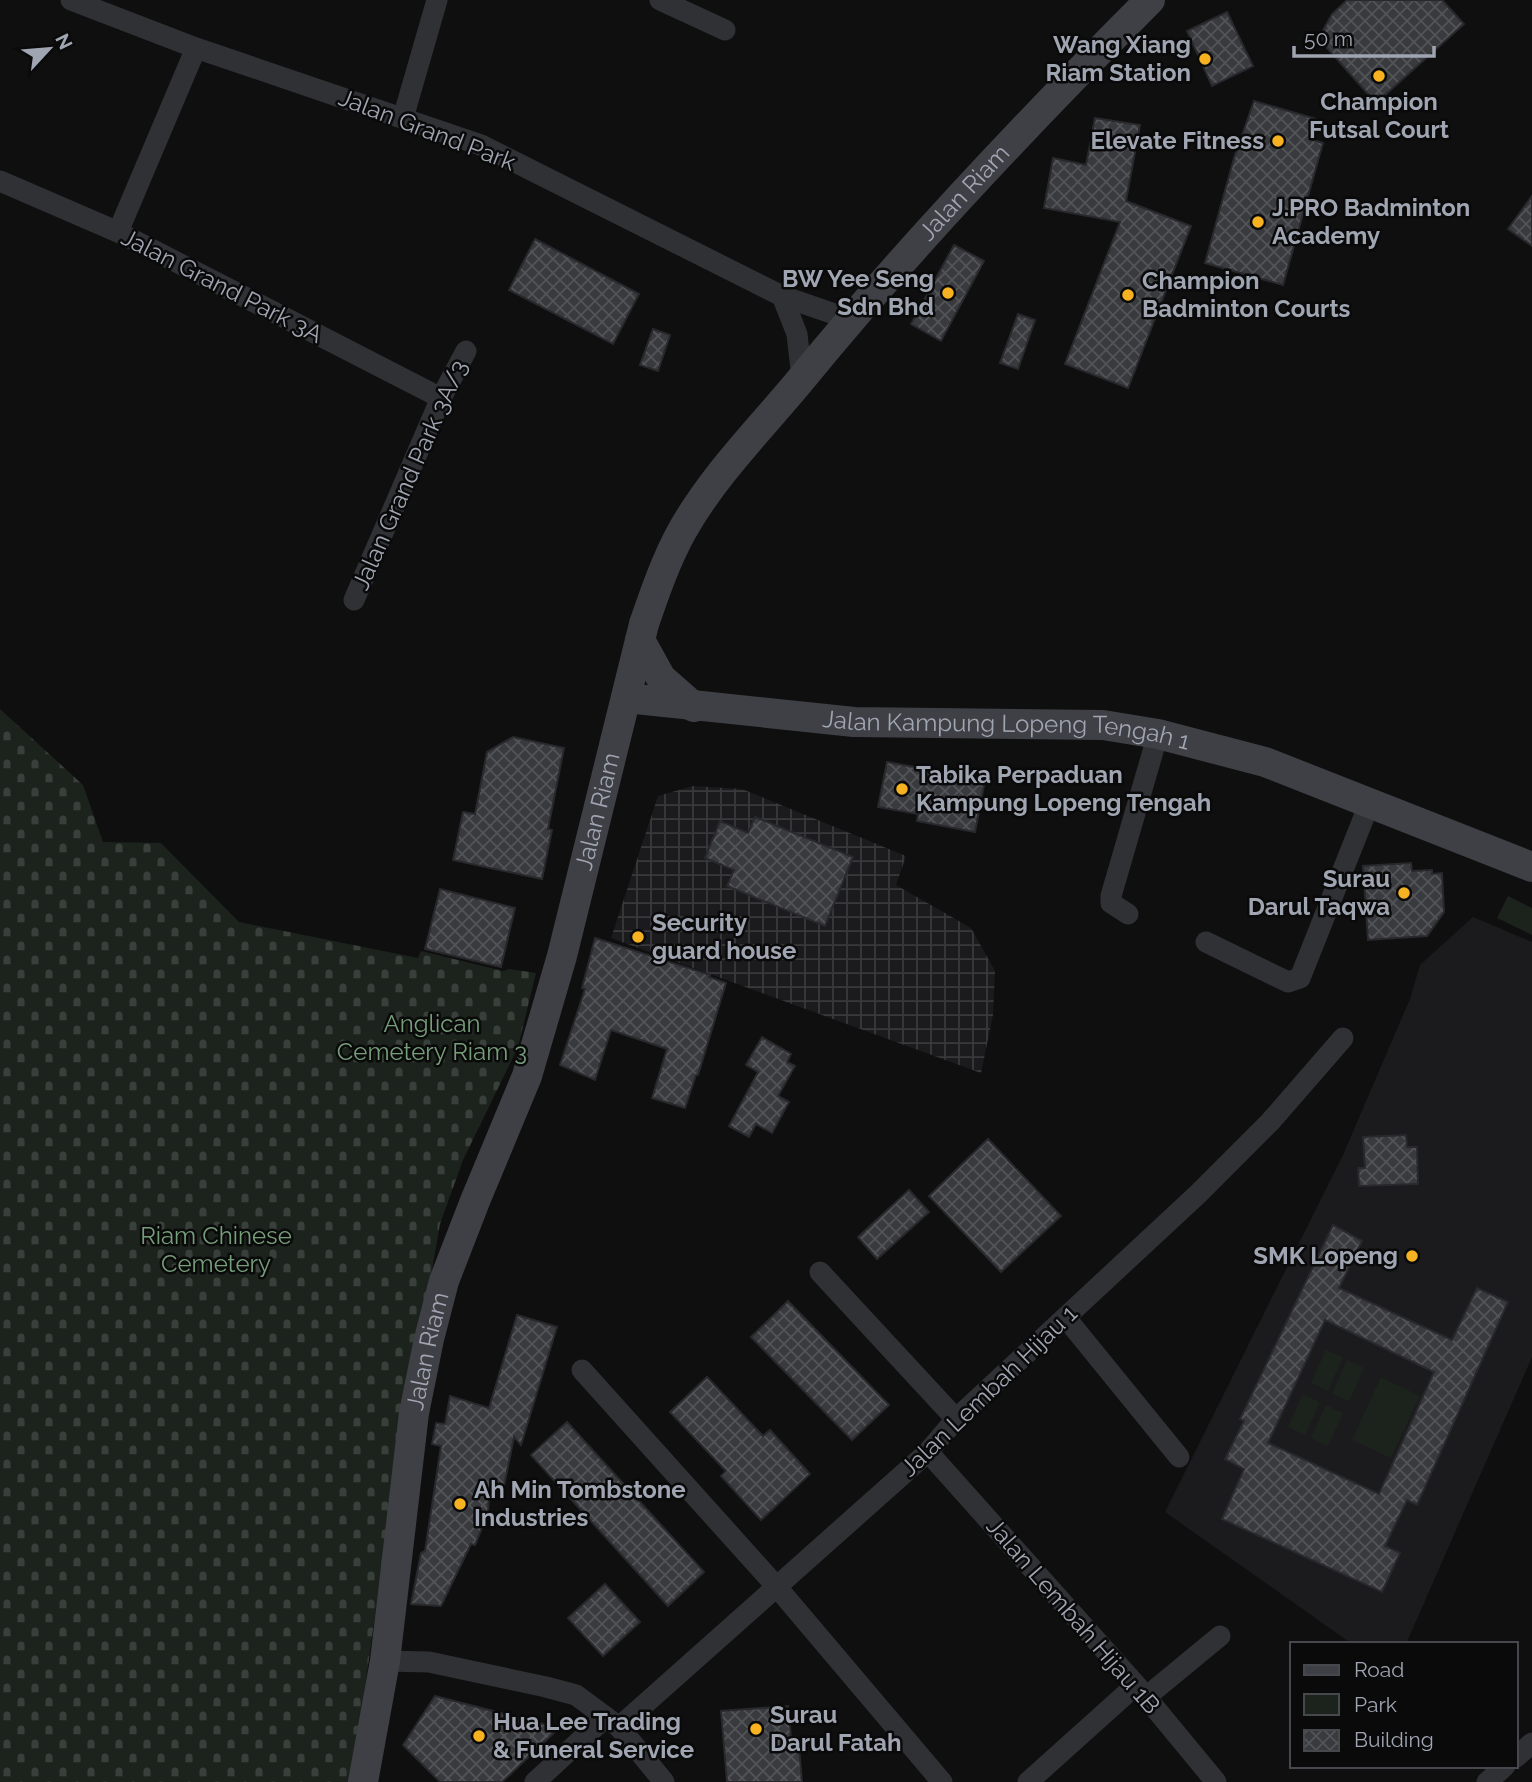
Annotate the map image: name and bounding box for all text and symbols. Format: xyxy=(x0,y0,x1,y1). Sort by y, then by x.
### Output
north arrow xyxy=(14,14,84,84)
scale bar xyxy=(1294,14,1434,58)
text: 50 m xyxy=(1304,26,1353,51)
text: N xyxy=(51,30,77,53)
place label: Wang Xiang Riam Station xyxy=(1045,30,1191,87)
marker: Wang Xiang Riam Station xyxy=(1197,51,1213,67)
marker: Champion Futsal Court xyxy=(1371,68,1387,84)
street label: Jalan Grand Park xyxy=(335,83,520,177)
place label: Champion Futsal Court xyxy=(1309,87,1449,144)
place label: Elevate Fitness xyxy=(1091,126,1264,155)
marker: Elevate Fitness xyxy=(1270,133,1286,149)
street label: Jalan Riam xyxy=(912,138,1015,246)
place label: J.PRO Badminton Academy xyxy=(1272,193,1470,250)
marker: J.PRO Badminton Academy xyxy=(1250,214,1266,230)
street label: Jalan Grand Park 3A xyxy=(117,222,328,349)
place label: BW Yee Seng Sdn Bhd xyxy=(782,264,934,321)
place label: Champion Badminton Courts xyxy=(1142,266,1351,323)
marker: BW Yee Seng Sdn Bhd xyxy=(940,285,956,301)
marker: Champion Badminton Courts xyxy=(1120,287,1136,303)
street label: Jalan Grand Park 3A/3 xyxy=(346,355,473,594)
street label: Jalan Kampung Lopeng Tengah 1 xyxy=(821,704,1193,756)
street label: Jalan Riam xyxy=(569,750,626,873)
place label: Tabika Perpaduan Kampung Lopeng Tengah xyxy=(916,760,1211,817)
marker: Tabika Perpaduan Kampung Lopeng Tengah xyxy=(894,781,910,797)
place label: Surau Darul Taqwa xyxy=(1248,864,1390,921)
marker: Surau Darul Taqwa xyxy=(1396,885,1412,901)
place label: Security guard house xyxy=(652,908,796,965)
marker: Security guard house xyxy=(630,929,646,945)
park label: Anglican Cemetery Riam 3 xyxy=(337,1009,527,1066)
park label: Riam Chinese Cemetery xyxy=(140,1221,292,1278)
place label: SMK Lopeng xyxy=(1253,1241,1398,1270)
marker: SMK Lopeng xyxy=(1404,1248,1420,1264)
street label: Jalan Riam xyxy=(400,1289,455,1413)
street label: Jalan Lembah Hijau 1 xyxy=(894,1299,1083,1482)
place label: Ah Min Tombstone Industries xyxy=(474,1475,686,1532)
marker: Ah Min Tombstone Industries xyxy=(452,1496,468,1512)
street label: Jalan Lembah Hijau 1B xyxy=(980,1512,1166,1720)
legend xyxy=(1290,1642,1518,1768)
text: Road xyxy=(1354,1657,1404,1682)
text: Park xyxy=(1354,1692,1397,1717)
place label: Surau Darul Fatah xyxy=(770,1700,902,1757)
place label: Hua Lee Trading & Funeral Service xyxy=(493,1707,694,1764)
marker: Surau Darul Fatah xyxy=(748,1721,764,1737)
text: Building xyxy=(1354,1727,1434,1752)
marker: Hua Lee Trading & Funeral Service xyxy=(471,1728,487,1744)

